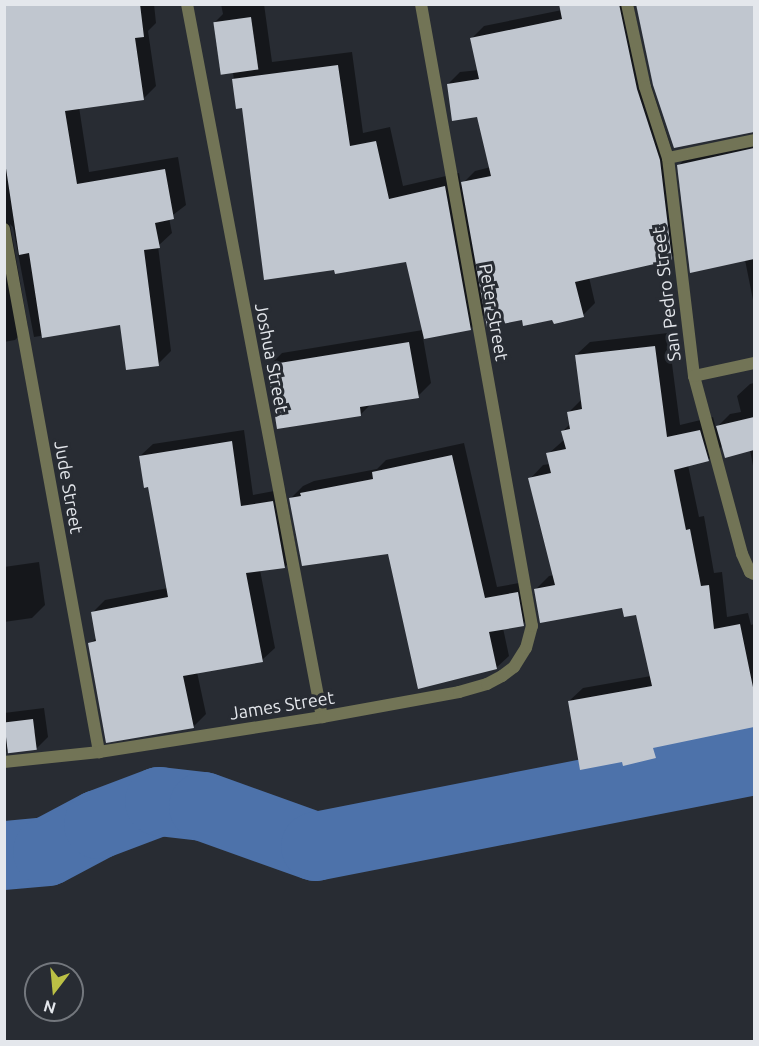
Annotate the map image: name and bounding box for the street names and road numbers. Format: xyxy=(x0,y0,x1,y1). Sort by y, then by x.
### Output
street label: San Pedro Street xyxy=(647,225,685,363)
street label: Peter Street xyxy=(475,262,513,362)
street label: Joshua Street xyxy=(251,301,293,415)
street label: Jude Street xyxy=(50,439,88,535)
street label: James Street xyxy=(228,686,336,724)

